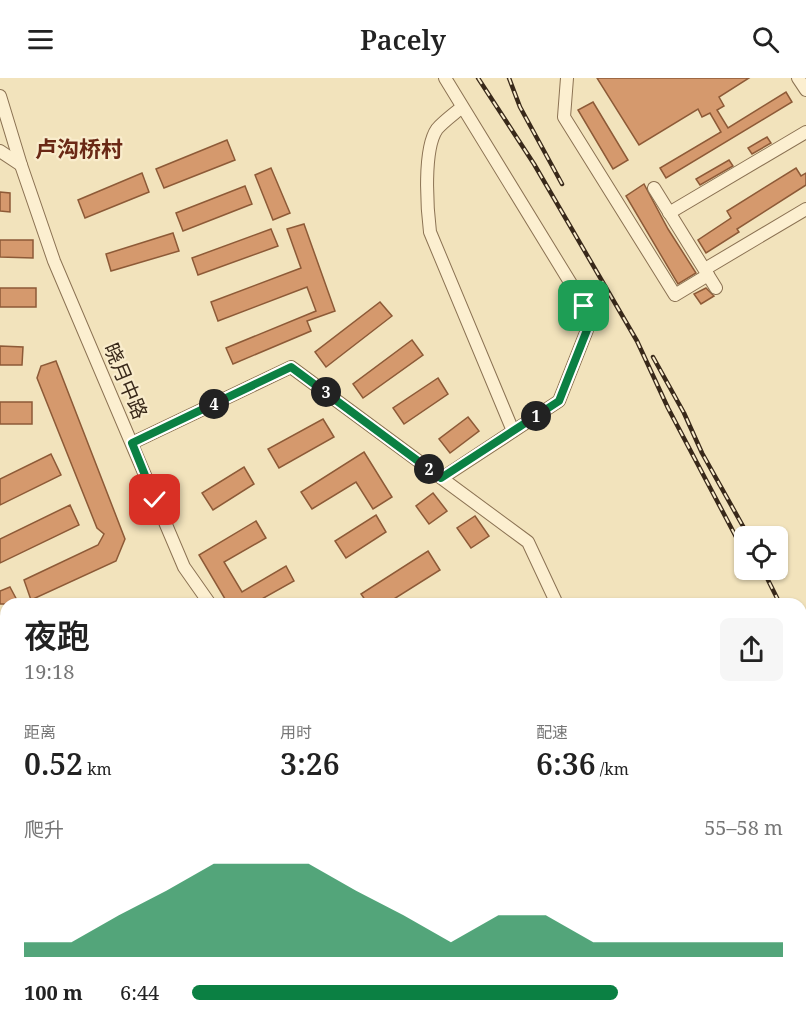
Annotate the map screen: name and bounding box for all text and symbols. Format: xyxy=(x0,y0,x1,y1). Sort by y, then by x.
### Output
text: Pacely xyxy=(360,21,446,58)
icon: menu xyxy=(24,23,57,56)
icon: search xyxy=(749,23,782,56)
district label: 卢沟桥村 xyxy=(35,133,123,163)
pin xyxy=(558,280,609,331)
icon: arrive xyxy=(567,289,600,322)
street label: 晓月中路 xyxy=(98,339,154,423)
pin: 3 xyxy=(311,377,341,407)
text: 3 xyxy=(321,381,331,403)
pin: 4 xyxy=(199,389,229,419)
text: 4 xyxy=(209,393,219,415)
pin: 1 xyxy=(521,401,551,431)
text: 1 xyxy=(531,405,541,427)
pin: 2 xyxy=(414,454,444,484)
text: 2 xyxy=(424,458,434,480)
pin xyxy=(129,474,180,525)
icon: check xyxy=(138,483,171,516)
map controls xyxy=(734,526,788,580)
button: locate xyxy=(734,526,788,580)
text: 夜跑 xyxy=(24,613,90,658)
button: share xyxy=(720,618,783,681)
text: 19:18 xyxy=(24,658,74,685)
text: 距离 xyxy=(24,721,56,743)
text: 用时 xyxy=(280,721,312,743)
text: 配速 xyxy=(536,721,568,743)
text: 0.52 xyxy=(24,743,83,784)
text: 3:26 xyxy=(280,743,340,784)
text: 6:36 xyxy=(536,743,596,784)
text: km xyxy=(83,758,112,780)
text: /km xyxy=(596,758,629,780)
text: 55–58 m xyxy=(704,814,783,841)
text: 爬升 xyxy=(24,816,64,843)
text: 100 m xyxy=(24,979,83,1006)
text: 6:44 xyxy=(120,979,159,1006)

